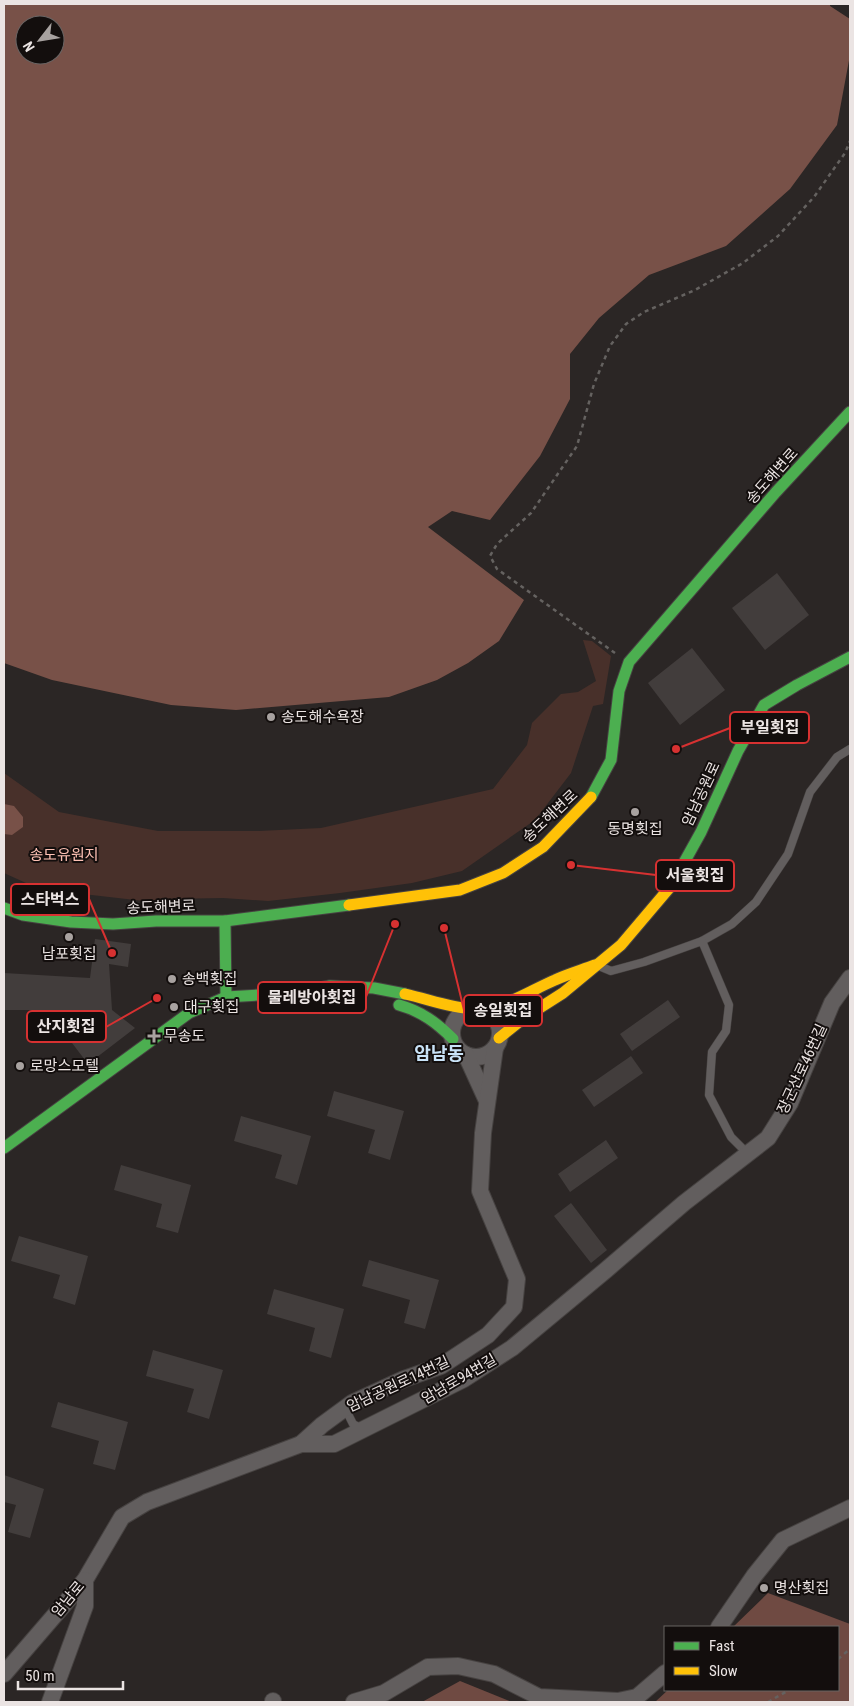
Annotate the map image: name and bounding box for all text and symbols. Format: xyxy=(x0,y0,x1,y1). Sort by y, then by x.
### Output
north arrow xyxy=(15,15,65,65)
text: N xyxy=(20,39,38,54)
street label: 송도해변로 xyxy=(742,444,802,508)
place label: 송도해수욕장 xyxy=(281,708,364,726)
marker: 송도해수욕장 xyxy=(265,711,277,723)
callout: 부일횟집 xyxy=(730,712,809,743)
text: 부일횟집 xyxy=(741,718,799,737)
street label: 암남공원로 xyxy=(678,759,724,829)
street label: 송도해변로 xyxy=(519,786,581,846)
marker: 동명횟집 xyxy=(629,806,641,818)
place label: 동명횟집 xyxy=(607,820,663,838)
park label: 송도유원지 xyxy=(29,846,99,864)
callout: 서울횟집 xyxy=(656,860,734,891)
text: 서울횟집 xyxy=(666,866,724,885)
callout: 스타벅스 xyxy=(11,884,89,915)
text: 스타벅스 xyxy=(21,890,80,909)
street label: 송도해변로 xyxy=(126,897,196,917)
marker: 남포횟집 xyxy=(63,931,75,943)
place label: 남포횟집 xyxy=(41,945,97,963)
place label: 송백횟집 xyxy=(182,970,237,988)
marker: 송백횟집 xyxy=(166,973,178,985)
callout: 물레방아횟집 xyxy=(258,982,366,1013)
text: 물레방아횟집 xyxy=(268,988,356,1007)
callout: 송일횟집 xyxy=(464,995,542,1026)
place label: 대구횟집 xyxy=(184,998,239,1016)
marker: 대구횟집 xyxy=(168,1001,180,1013)
text: 송일횟집 xyxy=(474,1001,532,1020)
callout: 산지횟집 xyxy=(27,1011,106,1042)
text: 산지횟집 xyxy=(37,1017,95,1036)
street label: 장군산로46번길 xyxy=(773,1021,831,1117)
place label: 무송도 xyxy=(164,1027,205,1045)
marker: 무송도 xyxy=(148,1030,160,1042)
district label: 암남동 xyxy=(414,1043,464,1064)
place label: 로망스모텔 xyxy=(30,1057,99,1075)
marker: 로망스모텔 xyxy=(14,1060,26,1072)
street label: 암남로94번길 xyxy=(418,1350,500,1408)
street label: 암남공원로14번길 xyxy=(344,1352,452,1416)
street label: 암남로 xyxy=(48,1577,88,1621)
place label: 명산횟집 xyxy=(774,1579,829,1597)
marker: 명산횟집 xyxy=(758,1582,770,1594)
legend xyxy=(664,1626,839,1691)
text: Fast xyxy=(709,1637,734,1655)
scale bar xyxy=(18,1658,122,1690)
text: Slow xyxy=(709,1662,738,1680)
text: 50 m xyxy=(25,1667,55,1685)

